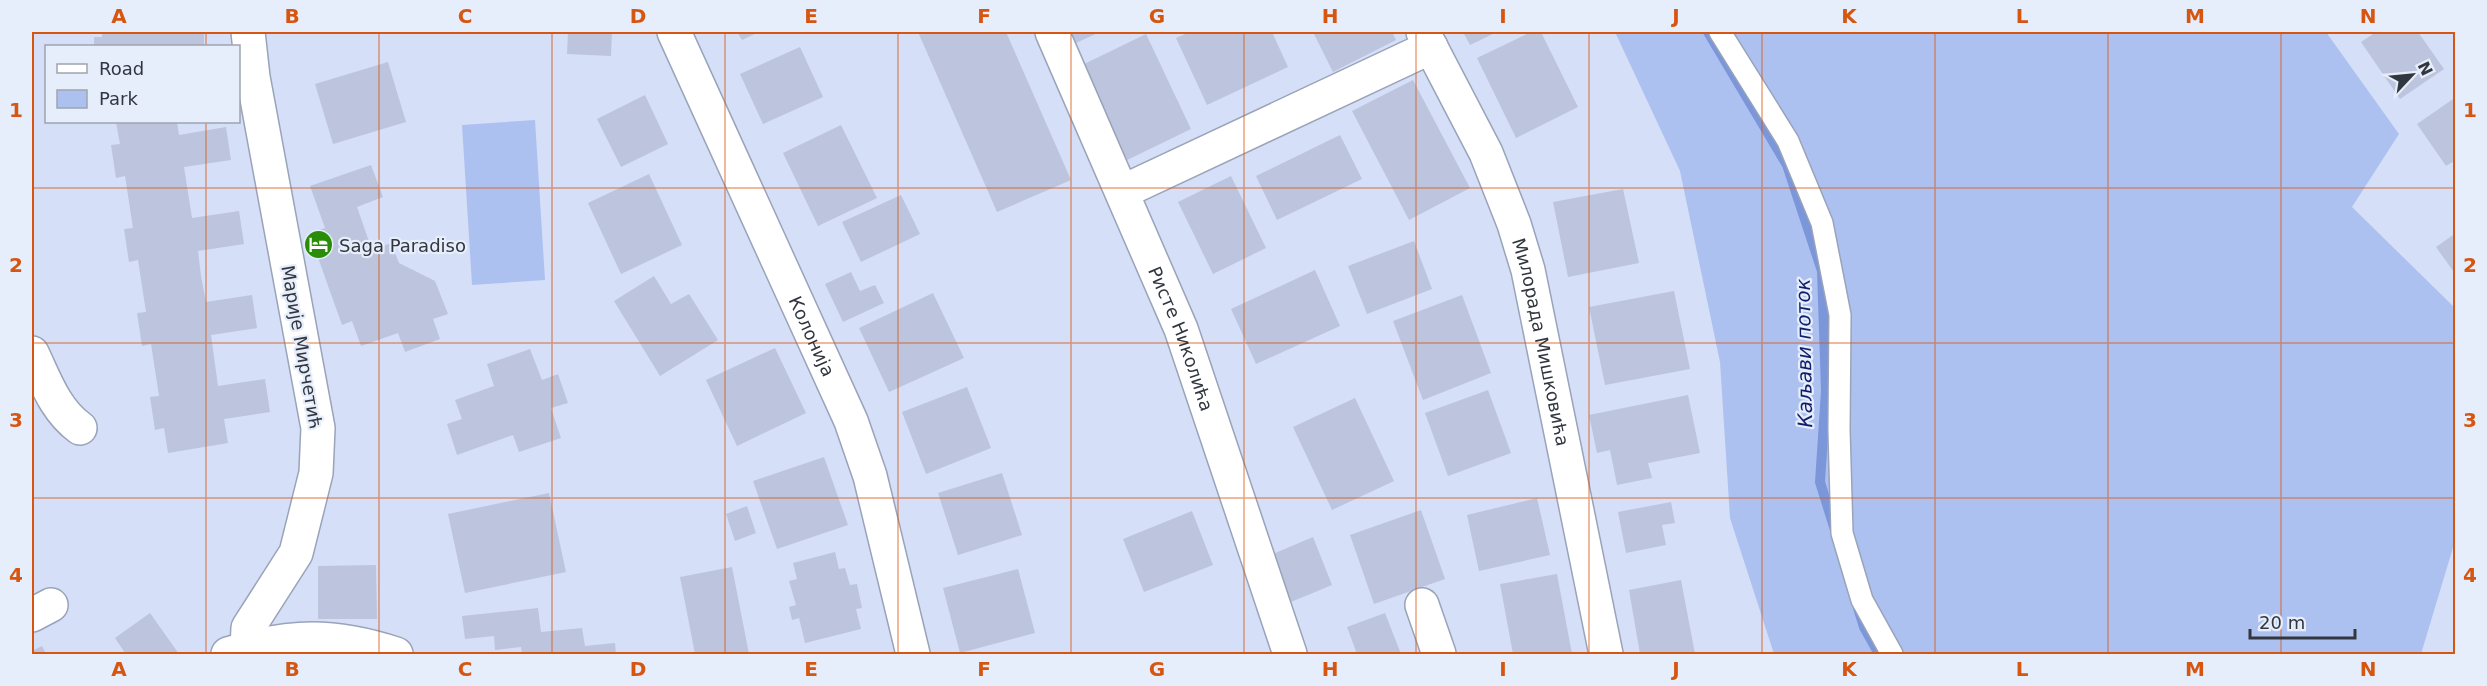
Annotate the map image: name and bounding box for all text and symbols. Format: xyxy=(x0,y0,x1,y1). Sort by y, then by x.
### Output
text: A xyxy=(111,4,127,28)
text: B xyxy=(284,4,300,28)
text: C xyxy=(458,4,472,28)
text: D xyxy=(630,4,646,28)
text: E xyxy=(804,4,818,28)
text: F xyxy=(977,4,991,28)
text: G xyxy=(1149,4,1165,28)
text: H xyxy=(1322,4,1338,28)
text: I xyxy=(1499,4,1507,28)
text: J xyxy=(1670,4,1680,28)
text: K xyxy=(1841,4,1858,28)
text: L xyxy=(2016,4,2029,28)
text: M xyxy=(2185,4,2205,28)
text: N xyxy=(2360,4,2376,28)
legend xyxy=(45,45,240,123)
north arrow xyxy=(2382,45,2442,105)
text: Road xyxy=(99,58,144,79)
text: N xyxy=(2414,58,2437,79)
text: Park xyxy=(99,88,138,109)
text: 1 xyxy=(9,98,23,122)
text: 1 xyxy=(2463,98,2477,122)
hotel icon: Saga Paradiso xyxy=(302,229,334,261)
place label: Saga Paradiso xyxy=(339,235,466,256)
street label: Милорада Мишковића xyxy=(1508,235,1574,448)
text: 2 xyxy=(9,253,23,277)
text: 2 xyxy=(2463,253,2477,277)
street label: Ристе Николића xyxy=(1145,263,1218,414)
street label: Марије Мирчетић xyxy=(277,264,327,430)
water label: Каљави поток xyxy=(1791,278,1817,428)
street label: Колонија xyxy=(785,293,840,379)
text: 3 xyxy=(9,408,23,432)
text: 3 xyxy=(2463,408,2477,432)
text: 4 xyxy=(9,563,23,587)
text: 4 xyxy=(2463,563,2477,587)
scale bar xyxy=(2250,602,2355,640)
text: 20 m xyxy=(2259,612,2305,633)
text: A xyxy=(111,657,127,681)
text: B xyxy=(284,657,300,681)
text: C xyxy=(458,657,472,681)
text: D xyxy=(630,657,646,681)
text: E xyxy=(804,657,818,681)
text: F xyxy=(977,657,991,681)
text: G xyxy=(1149,657,1165,681)
text: H xyxy=(1322,657,1338,681)
text: I xyxy=(1499,657,1507,681)
text: J xyxy=(1670,657,1680,681)
text: K xyxy=(1841,657,1858,681)
text: L xyxy=(2016,657,2029,681)
text: M xyxy=(2185,657,2205,681)
text: N xyxy=(2360,657,2376,681)

